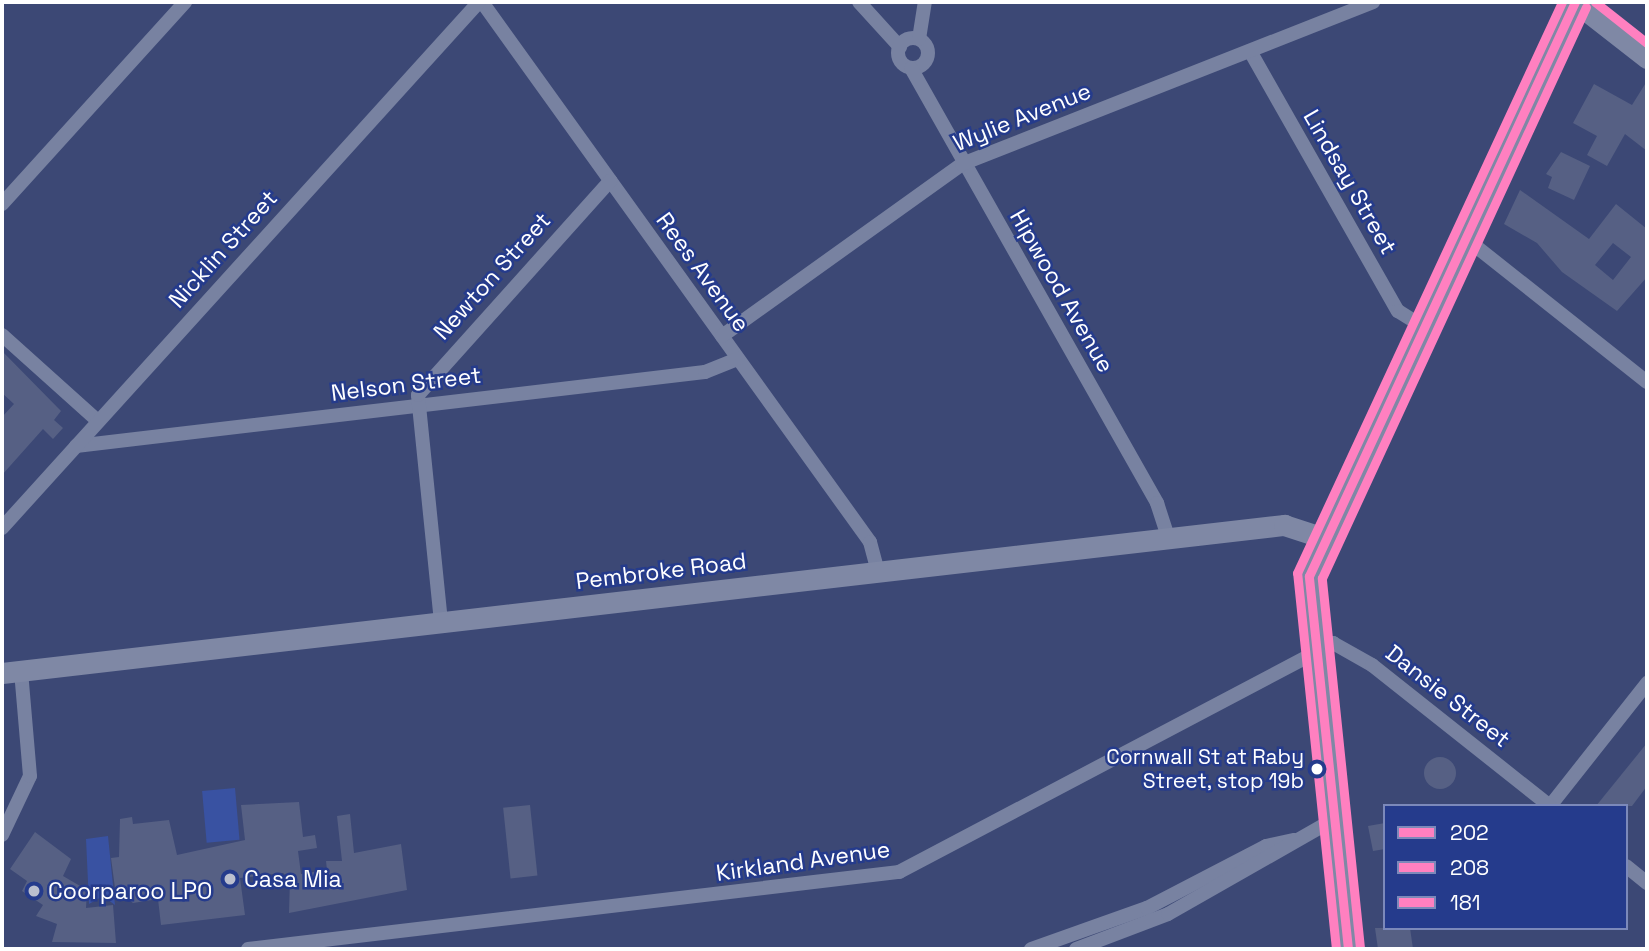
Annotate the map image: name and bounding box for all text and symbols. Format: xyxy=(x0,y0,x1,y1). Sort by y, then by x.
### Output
street label: Wylie Avenue xyxy=(949,77,1095,157)
street label: Lindsay Street xyxy=(1297,105,1403,259)
street label: Nicklin Street xyxy=(163,185,283,313)
street label: Hipwood Avenue xyxy=(1004,204,1120,378)
street label: Newton Street xyxy=(428,207,556,345)
street label: Rees Avenue xyxy=(650,207,756,337)
street label: Nelson Street xyxy=(329,361,483,407)
street label: Pembroke Road xyxy=(574,547,748,595)
street label: Dansie Street xyxy=(1380,639,1516,753)
place label: Cornwall St at Raby Street, stop 19b xyxy=(1106,744,1304,794)
marker: Cornwall St at Raby Street, stop 19b xyxy=(1310,762,1324,776)
legend xyxy=(1383,804,1628,930)
text: 202 xyxy=(1450,819,1489,846)
street label: Kirkland Avenue xyxy=(714,835,892,887)
text: 208 xyxy=(1450,854,1489,881)
place label: Casa Mia xyxy=(244,865,342,893)
marker: Casa Mia xyxy=(222,871,238,887)
place label: Coorparoo LPO xyxy=(48,877,212,905)
marker: Coorparoo LPO xyxy=(26,883,42,899)
text: 181 xyxy=(1450,889,1481,916)

